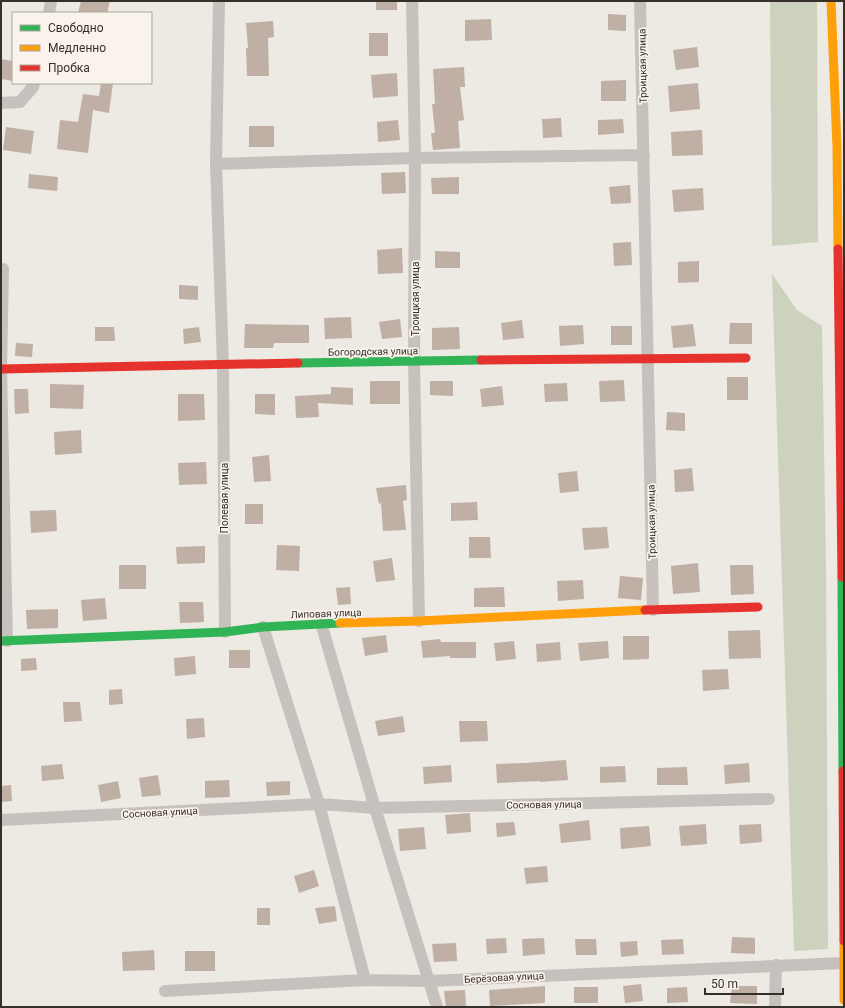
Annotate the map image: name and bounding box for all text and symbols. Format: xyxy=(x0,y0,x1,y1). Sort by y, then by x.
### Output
legend xyxy=(12,12,152,84)
text: Свободно xyxy=(48,21,104,35)
street label: Троицкая улица xyxy=(636,29,649,103)
text: Медленно xyxy=(48,41,106,55)
text: Пробка xyxy=(48,61,90,75)
street label: Троицкая улица xyxy=(410,262,421,336)
street label: Богородская улица xyxy=(328,345,418,358)
street label: Полевая улица xyxy=(219,463,230,533)
street label: Троицкая улица xyxy=(645,485,658,559)
street label: Липовая улица xyxy=(290,607,362,620)
street label: Сосновая улица xyxy=(506,798,582,811)
street label: Сосновая улица xyxy=(122,805,198,820)
street label: Берёзовая улица xyxy=(464,970,544,985)
scale bar xyxy=(705,970,783,996)
text: 50 m xyxy=(711,977,738,991)

